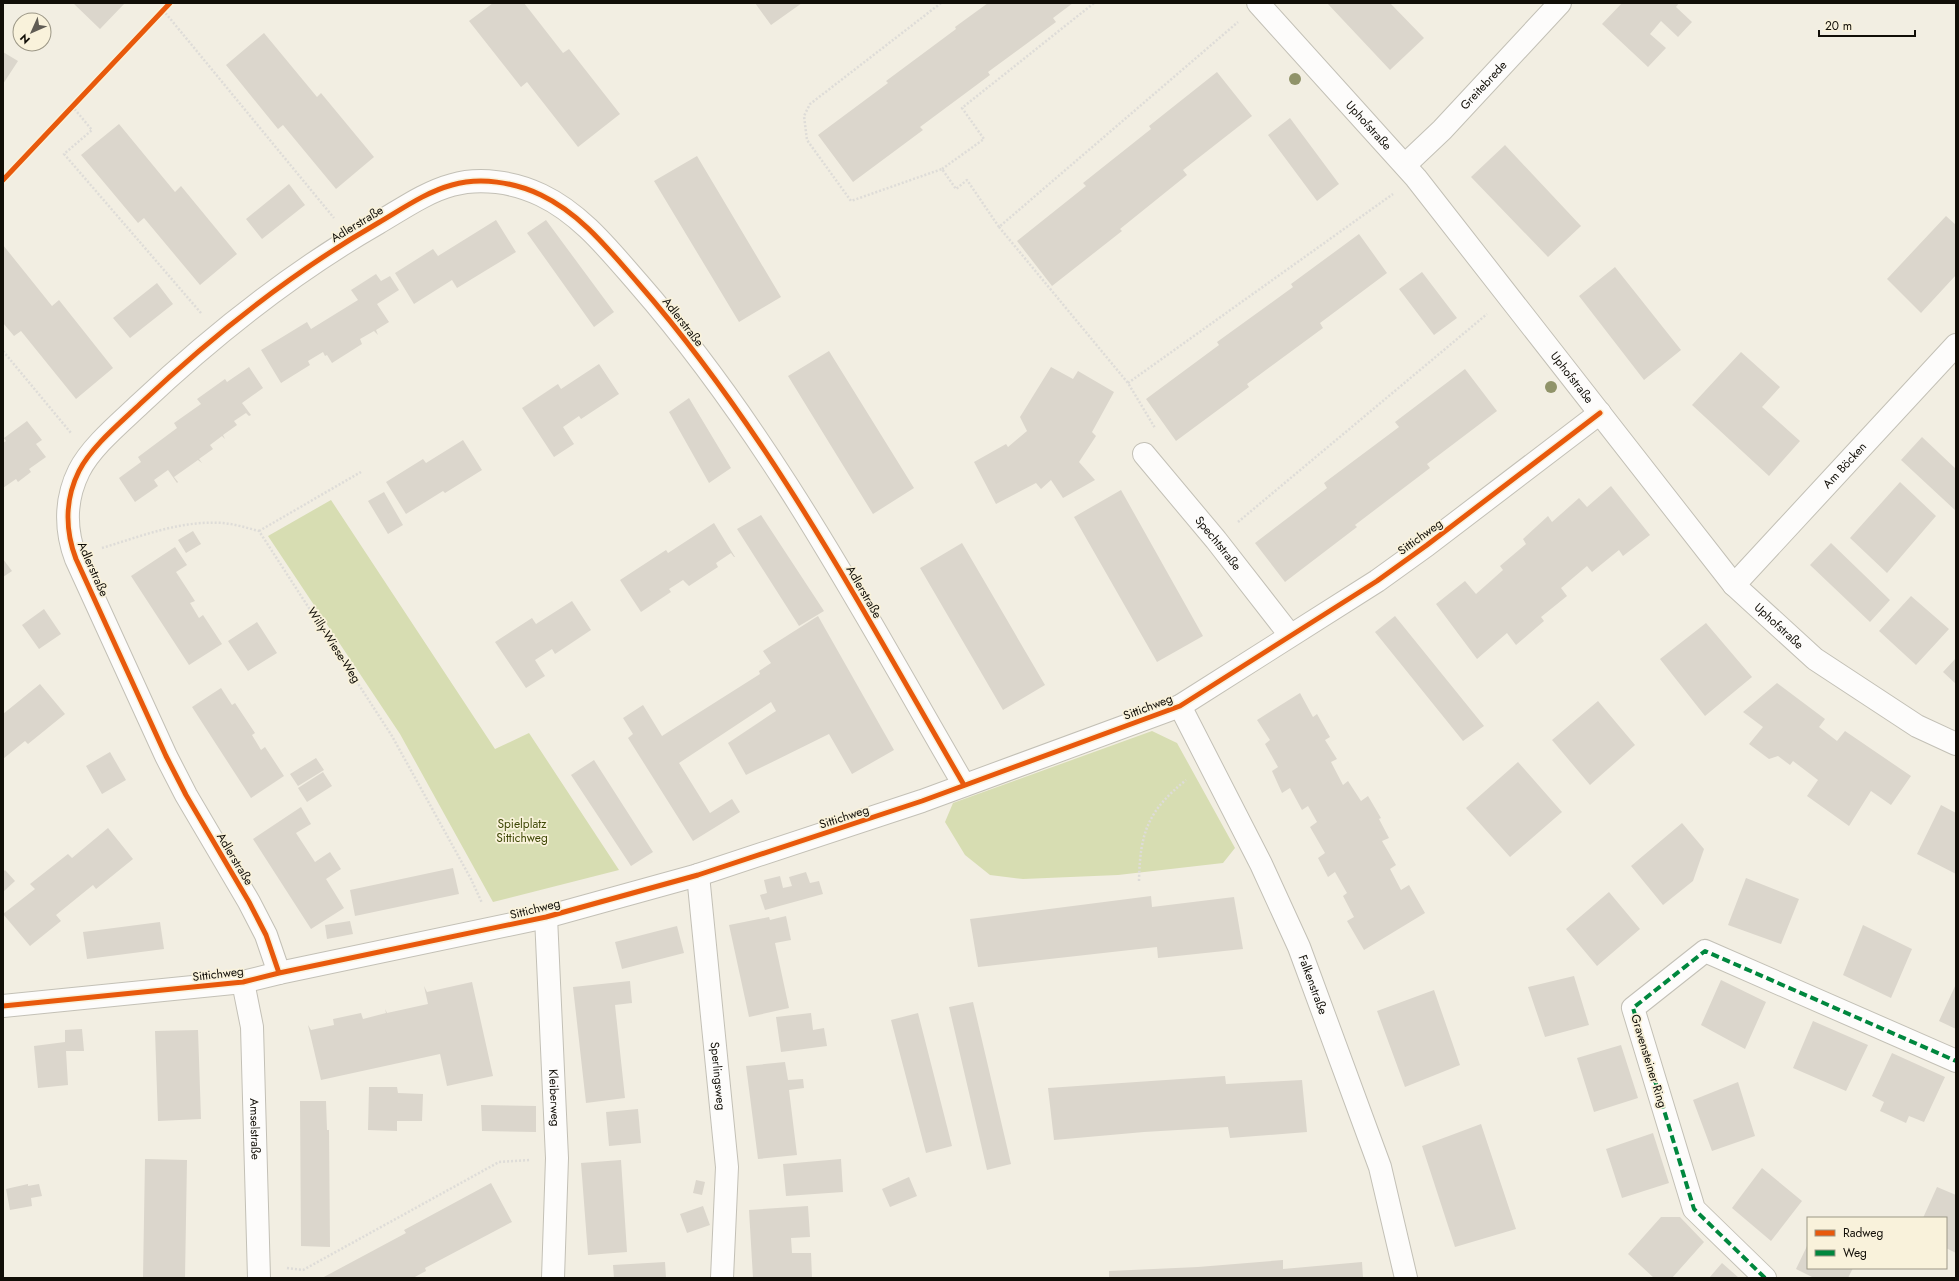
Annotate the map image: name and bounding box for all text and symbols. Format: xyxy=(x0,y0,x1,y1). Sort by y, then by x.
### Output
north arrow xyxy=(12,12,52,52)
scale bar xyxy=(1819,12,1915,38)
text: 20 m xyxy=(1825,17,1852,35)
text: N xyxy=(16,30,34,48)
street label: Greitebrede xyxy=(1456,57,1511,114)
street label: Uphofstraße xyxy=(1341,97,1396,154)
street label: Adlerstraße xyxy=(327,201,387,247)
street label: Adlerstraße xyxy=(658,293,708,351)
street label: Uphofstraße xyxy=(1546,348,1598,407)
street label: Am Böcken xyxy=(1819,438,1871,493)
street label: Spechtstraße xyxy=(1191,512,1245,574)
street label: Sittichweg xyxy=(1394,515,1446,559)
street label: Adlerstraße xyxy=(73,539,113,599)
street label: Adlerstraße xyxy=(842,562,886,622)
street label: Uphofstraße xyxy=(1750,599,1808,653)
street label: Willy-Wiese-Weg xyxy=(303,604,365,686)
street label: Sittichweg xyxy=(1121,689,1175,725)
street label: Sittichweg xyxy=(817,800,871,834)
park label: Spielplatz Sittichweg xyxy=(496,815,548,847)
street label: Adlerstraße xyxy=(212,829,258,889)
street label: Sittichweg xyxy=(508,894,562,924)
street label: Falkenstraße xyxy=(1294,952,1332,1017)
street label: Sittichweg xyxy=(191,962,245,986)
street label: Gravensteiner Ring xyxy=(1626,1012,1672,1110)
street label: Sperlingsweg xyxy=(706,1041,730,1111)
street label: Kleiberweg xyxy=(544,1069,565,1127)
street label: Amselstraße xyxy=(245,1098,265,1160)
legend xyxy=(1807,1217,1947,1269)
text: Radweg xyxy=(1843,1224,1883,1242)
text: Weg xyxy=(1843,1244,1867,1262)

